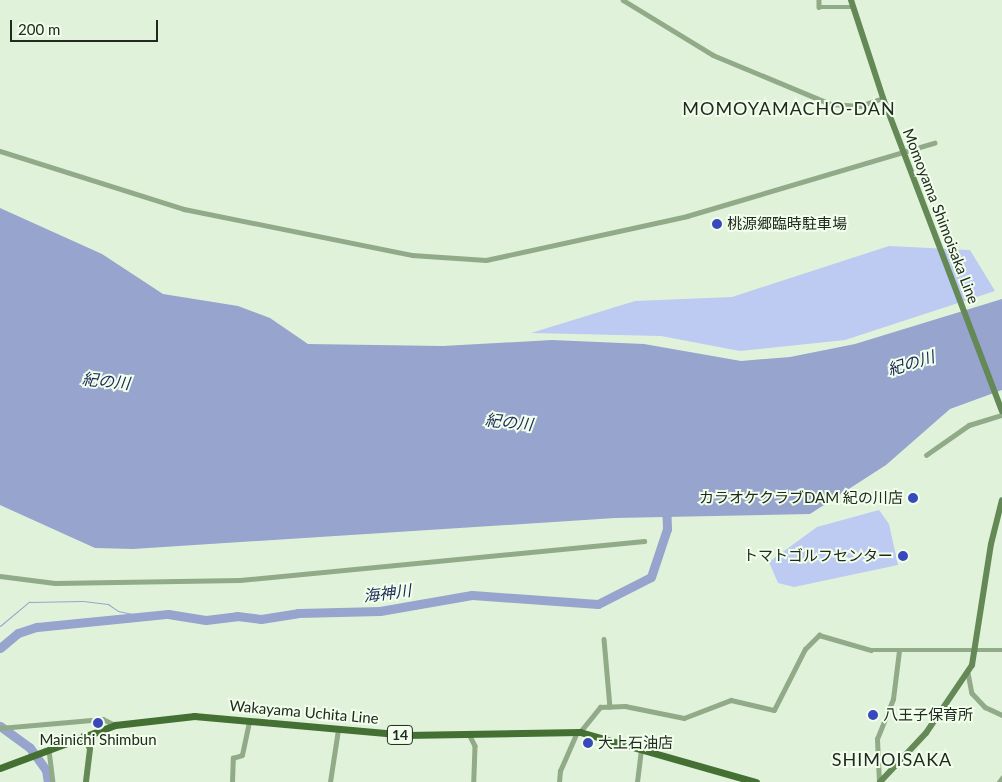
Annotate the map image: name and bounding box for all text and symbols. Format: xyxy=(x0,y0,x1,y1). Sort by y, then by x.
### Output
scale bar xyxy=(12,10,160,42)
text: 200 m xyxy=(18,20,60,38)
district label: MOMOYAMACHO-DAN xyxy=(680,97,898,119)
street label: Momoyama Shimoisaka Line xyxy=(899,126,983,306)
place label: 桃源郷臨時駐車場 xyxy=(727,215,847,233)
marker: 桃源郷臨時駐車場 xyxy=(711,218,723,230)
water label: 紀の川 xyxy=(885,347,937,379)
water label: 紀の川 xyxy=(81,369,131,393)
water label: 紀の川 xyxy=(484,410,534,434)
place label: カラオケクラブDAM 紀の川店 xyxy=(699,489,903,507)
marker: カラオケクラブDAM 紀の川店 xyxy=(907,492,919,504)
place label: トマトゴルフセンター xyxy=(743,547,893,565)
marker: トマトゴルフセンター xyxy=(897,550,909,562)
water label: 海神川 xyxy=(362,581,412,605)
street label: Wakayama Uchita Line xyxy=(229,697,379,727)
place label: 八王子保育所 xyxy=(883,706,973,724)
marker: 八王子保育所 xyxy=(867,709,879,721)
marker: Mainichi Shimbun xyxy=(92,717,104,729)
road number: 14 xyxy=(386,724,414,746)
place label: Mainichi Shimbun xyxy=(39,731,157,749)
place label: 大上石油店 xyxy=(598,734,673,752)
marker: 大上石油店 xyxy=(582,737,594,749)
district label: SHIMOISAKA xyxy=(830,748,954,770)

